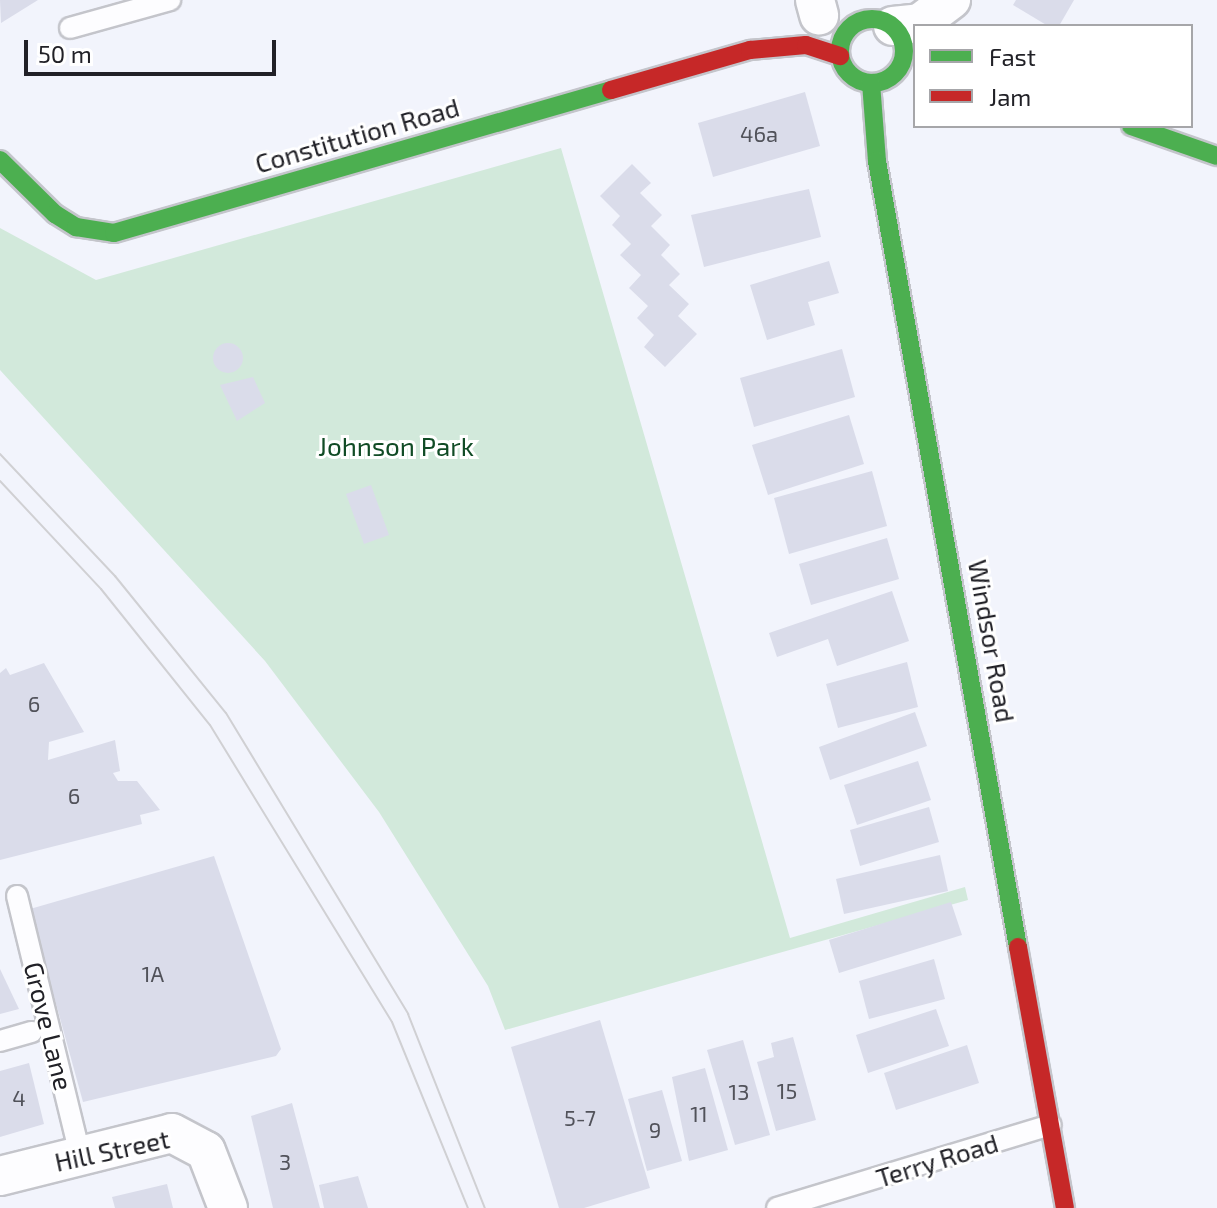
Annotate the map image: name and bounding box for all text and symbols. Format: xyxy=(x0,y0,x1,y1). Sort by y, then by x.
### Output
scale bar xyxy=(28,24,280,74)
legend xyxy=(913,24,1193,128)
text: 50 m xyxy=(38,39,92,68)
text: Fast xyxy=(989,42,1036,71)
text: Jam xyxy=(989,82,1031,111)
street label: Constitution Road xyxy=(251,91,463,179)
house number: 46a xyxy=(740,121,778,147)
park label: Johnson Park xyxy=(318,430,474,462)
street label: Windsor Road xyxy=(962,557,1022,725)
house number: 6 xyxy=(28,691,40,717)
house number: 6 xyxy=(68,783,80,809)
street label: Grove Lane xyxy=(18,959,80,1093)
house number: 1A xyxy=(142,961,164,987)
house number: 15 xyxy=(777,1078,797,1104)
house number: 13 xyxy=(729,1079,749,1105)
house number: 4 xyxy=(12,1085,26,1111)
house number: 11 xyxy=(690,1101,708,1127)
house number: 5-7 xyxy=(564,1105,596,1131)
house number: 9 xyxy=(649,1117,661,1143)
street label: Hill Street xyxy=(51,1123,173,1177)
street label: Terry Road xyxy=(872,1127,1002,1193)
house number: 3 xyxy=(279,1149,291,1175)

